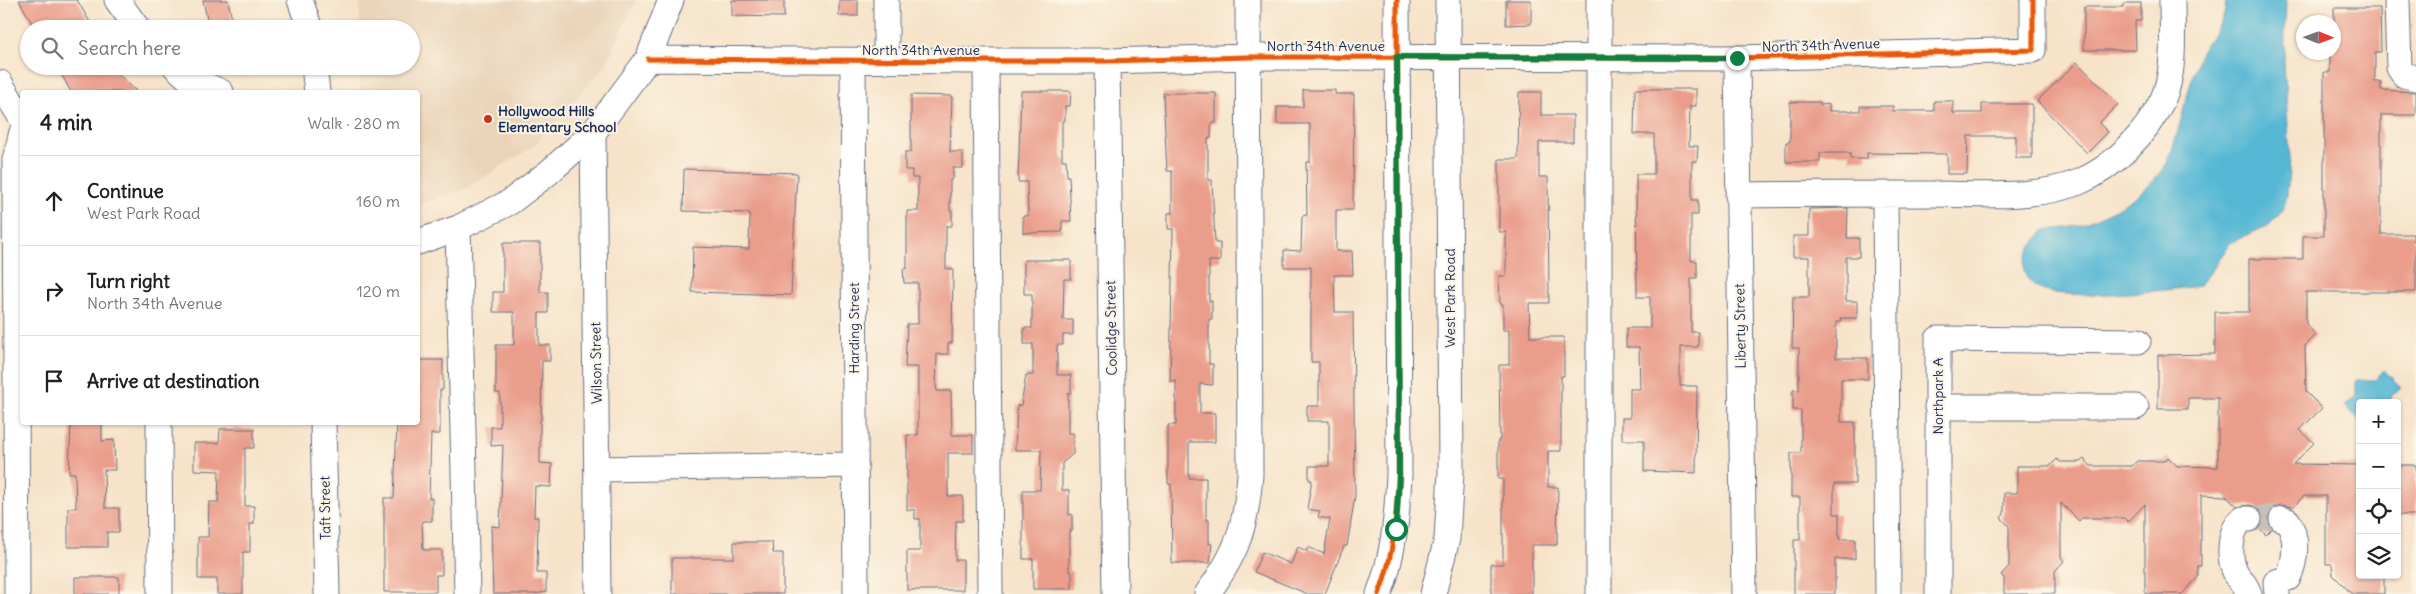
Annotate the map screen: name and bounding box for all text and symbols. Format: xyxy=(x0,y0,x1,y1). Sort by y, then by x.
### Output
north arrow xyxy=(2296,15,2341,60)
search box xyxy=(20,20,420,75)
icon: search xyxy=(38,34,66,62)
street label: North 34th Avenue xyxy=(1762,34,1880,56)
text: Search here xyxy=(78,36,181,60)
street label: North 34th Avenue xyxy=(1267,37,1385,55)
street label: North 34th Avenue xyxy=(862,41,980,59)
route end xyxy=(1726,47,1749,70)
place label: Hollywood Hills Elementary School xyxy=(498,102,616,136)
text: 4 min xyxy=(40,109,92,136)
text: Walk · 280 m xyxy=(308,113,400,133)
marker: Hollywood Hills Elementary School xyxy=(482,113,494,125)
text: Continue xyxy=(87,179,164,203)
icon: ahead xyxy=(40,187,68,215)
text: 160 m xyxy=(356,191,400,211)
text: West Park Road xyxy=(87,203,200,223)
street label: West Park Road xyxy=(1441,248,1459,348)
text: Turn right xyxy=(87,269,170,293)
icon: right xyxy=(40,277,68,305)
street label: Coolidge Street xyxy=(1101,280,1121,376)
text: 120 m xyxy=(357,281,400,301)
street label: Harding Street xyxy=(845,282,863,374)
street label: Liberty Street xyxy=(1730,283,1750,369)
text: North 34th Avenue xyxy=(87,293,222,313)
street label: Wilson Street xyxy=(586,322,606,404)
street label: Northpark A xyxy=(1929,357,1947,435)
icon: arrive xyxy=(40,367,68,395)
text: Arrive at destination xyxy=(87,369,260,393)
map controls xyxy=(2356,399,2401,579)
button: + xyxy=(2356,399,2401,444)
button: − xyxy=(2356,444,2401,489)
street label: Taft Street xyxy=(315,475,335,540)
button: locate xyxy=(2356,489,2401,534)
route start xyxy=(1385,518,1408,541)
button: layers xyxy=(2356,534,2401,579)

